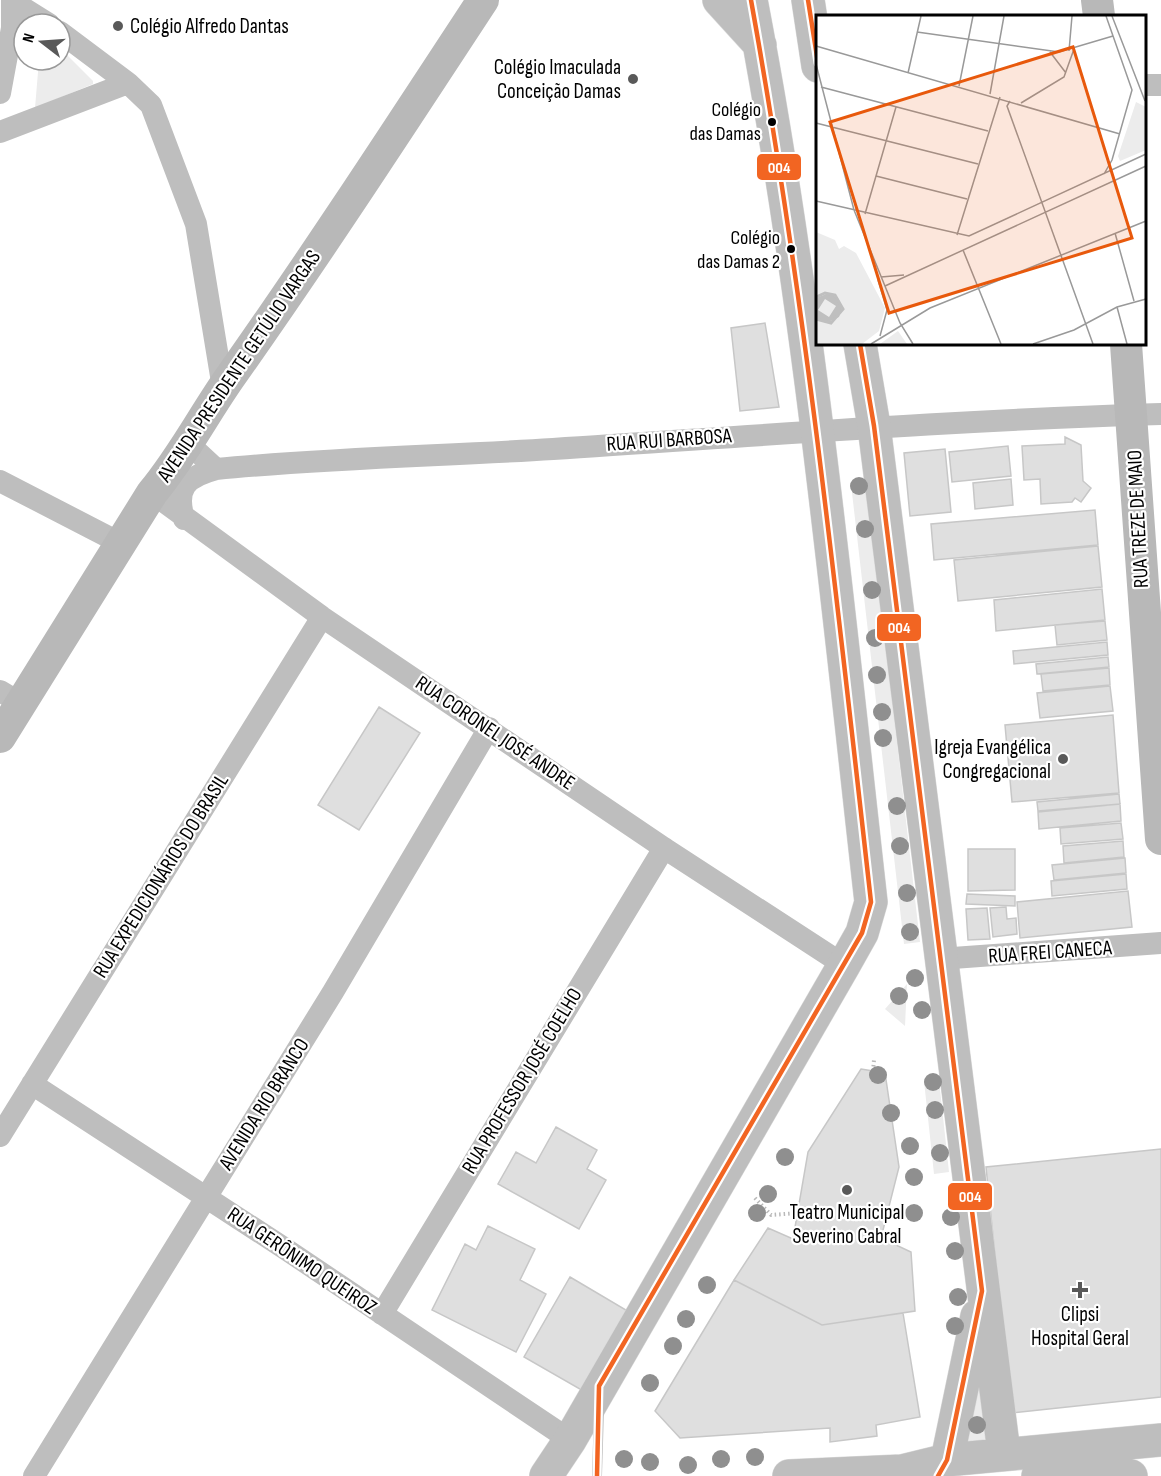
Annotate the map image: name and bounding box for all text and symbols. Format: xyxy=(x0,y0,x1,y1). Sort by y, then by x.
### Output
north arrow xyxy=(12,12,72,72)
place label: Colégio Alfredo Dantas xyxy=(130,14,289,39)
inset map xyxy=(816,15,1146,345)
marker: Colégio Alfredo Dantas xyxy=(111,19,125,33)
text: N xyxy=(19,31,39,45)
place label: Colégio Imaculada Conceição Damas xyxy=(494,55,621,104)
marker: Colégio Imaculada Conceição Damas xyxy=(626,72,640,86)
place label: Colégio das Damas xyxy=(689,98,761,146)
marker: Colégio das Damas xyxy=(766,116,778,128)
line badge: 004 xyxy=(756,153,802,181)
text: 004 xyxy=(768,159,791,178)
place label: Colégio das Damas 2 xyxy=(697,226,780,274)
marker: Colégio das Damas 2 xyxy=(785,243,797,255)
street label: AVENIDA PRESIDENTE GETÚLIO VARGAS xyxy=(151,245,326,487)
street label: RUA RUI BARBOSA xyxy=(606,423,733,457)
street label: RUA TREZE DE MAIO xyxy=(1122,449,1154,589)
line badge: 004 xyxy=(876,613,922,642)
text: 004 xyxy=(888,619,911,638)
street label: RUA CORONEL JOSÉ ANDRE xyxy=(411,670,579,796)
place label: Igreja Evangélica Congregacional xyxy=(934,735,1051,784)
marker: Igreja Evangélica Congregacional xyxy=(1056,752,1070,766)
street label: RUA EXPEDICIONÁRIOS DO BRASIL xyxy=(88,769,234,983)
street label: RUA FREI CANECA xyxy=(987,935,1114,969)
street label: RUA PROFESSOR JOSÉ COELHO xyxy=(457,984,587,1178)
street label: AVENIDA RIO BRANCO xyxy=(213,1034,314,1175)
line badge: 004 xyxy=(947,1182,993,1211)
marker: Teatro Municipal Severino Cabral xyxy=(840,1183,854,1197)
text: 004 xyxy=(959,1188,982,1207)
place label: Teatro Municipal Severino Cabral xyxy=(790,1200,904,1249)
street label: RUA GERÔNIMO QUEIROZ xyxy=(223,1202,382,1320)
marker: Clipsi Hospital Geral xyxy=(1071,1281,1089,1299)
place label: Clipsi Hospital Geral xyxy=(1031,1302,1129,1351)

